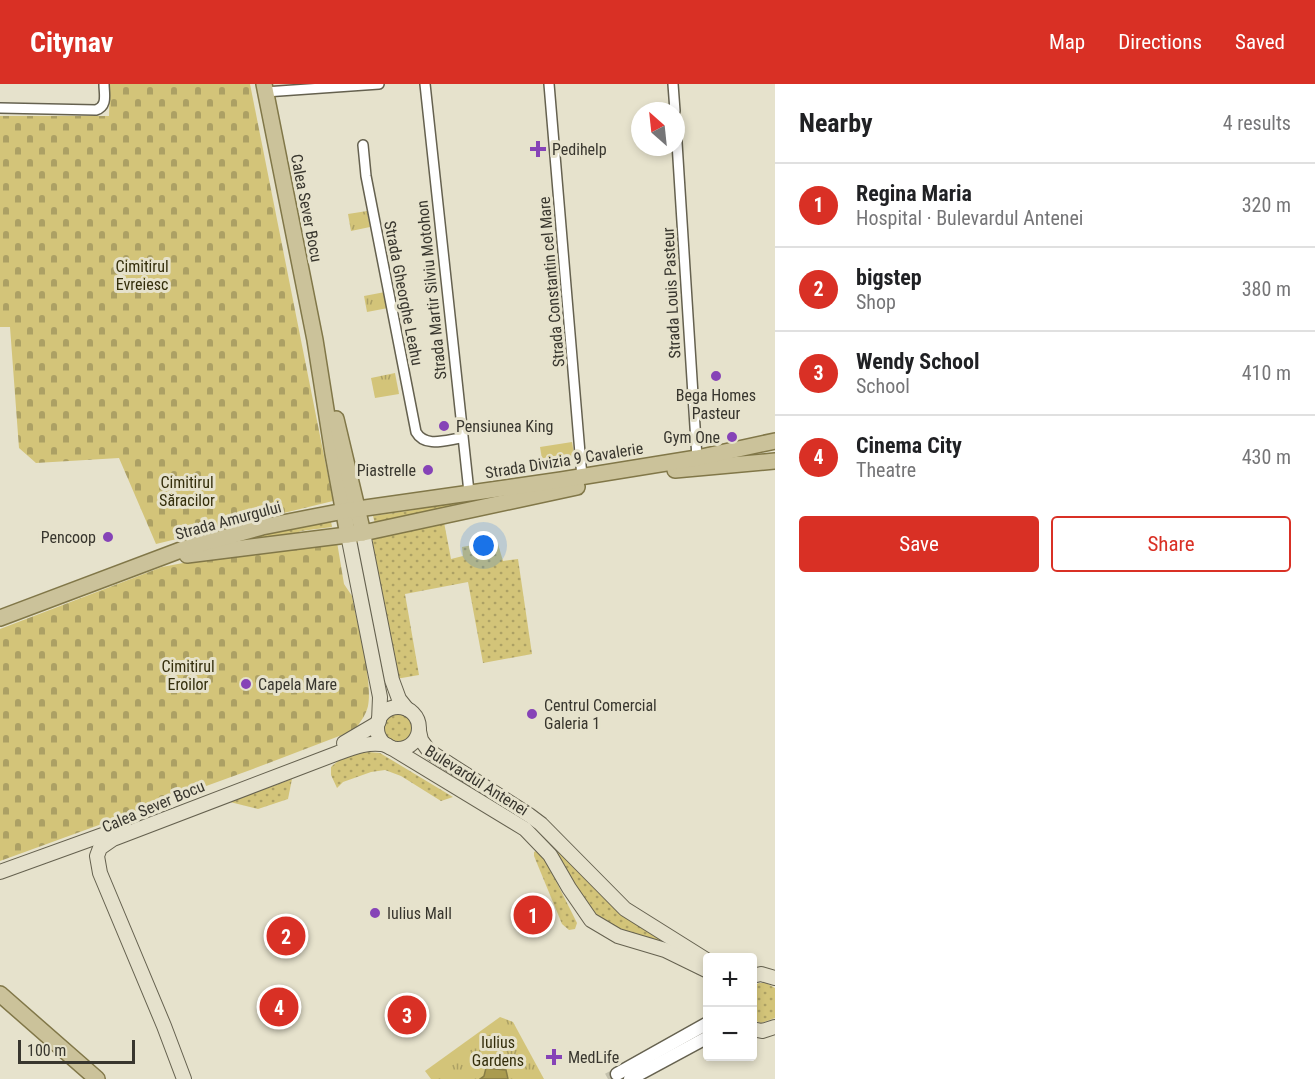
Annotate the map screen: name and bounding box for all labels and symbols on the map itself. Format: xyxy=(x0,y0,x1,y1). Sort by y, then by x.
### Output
north arrow xyxy=(631,102,685,156)
marker: Pedihelp xyxy=(529,140,547,158)
place label: Pedihelp xyxy=(552,140,607,159)
street label: Calea Sever Bocu xyxy=(287,152,326,264)
street label: Strada Constantin cel Mare xyxy=(535,196,568,368)
street label: Strada Martir Silviu Motohon xyxy=(413,199,450,381)
street label: Strada Gheorghe Leahu xyxy=(380,219,427,367)
street label: Strada Louis Pasteur xyxy=(659,227,684,359)
park label: Cimitirul Evreiesc xyxy=(115,257,169,294)
marker: Bega Homes Pasteur xyxy=(709,369,723,383)
place label: Bega Homes Pasteur xyxy=(676,386,756,423)
place label: Pensiunea King xyxy=(456,417,553,436)
marker: Pensiunea King xyxy=(437,419,451,433)
place label: Gym One xyxy=(663,428,720,447)
marker: Gym One xyxy=(725,430,739,444)
street label: Strada Divizia 9 Cavalerie xyxy=(484,439,644,482)
place label: Piastrelle xyxy=(357,461,416,480)
marker: Piastrelle xyxy=(421,463,435,477)
park label: Cimitirul Săracilor xyxy=(159,473,215,510)
street label: Strada Amurgului xyxy=(173,497,283,544)
place label: Pencoop xyxy=(41,528,96,547)
marker: Pencoop xyxy=(101,530,115,544)
your location xyxy=(469,531,498,560)
park label: Cimitirul Eroilor xyxy=(161,657,215,694)
place label: Capela Mare xyxy=(258,675,337,694)
marker: Capela Mare xyxy=(239,677,253,691)
place label: Centrul Comercial Galeria 1 xyxy=(544,696,657,733)
marker: Centrul Comercial Galeria 1 xyxy=(525,707,539,721)
street label: Bulevardul Antenei xyxy=(422,741,532,820)
street label: Calea Sever Bocu xyxy=(99,776,207,837)
pin: 1 xyxy=(514,892,552,938)
place label: Iulius Mall xyxy=(387,904,452,923)
marker: Iulius Mall xyxy=(368,906,382,920)
pin: 2 xyxy=(266,914,306,958)
pin: 4 xyxy=(260,984,298,1030)
pin: 3 xyxy=(388,992,426,1038)
park label: Iulius Gardens xyxy=(472,1033,524,1070)
scale bar xyxy=(18,1037,135,1064)
marker: MedLife xyxy=(545,1048,563,1066)
place label: MedLife xyxy=(568,1048,619,1067)

